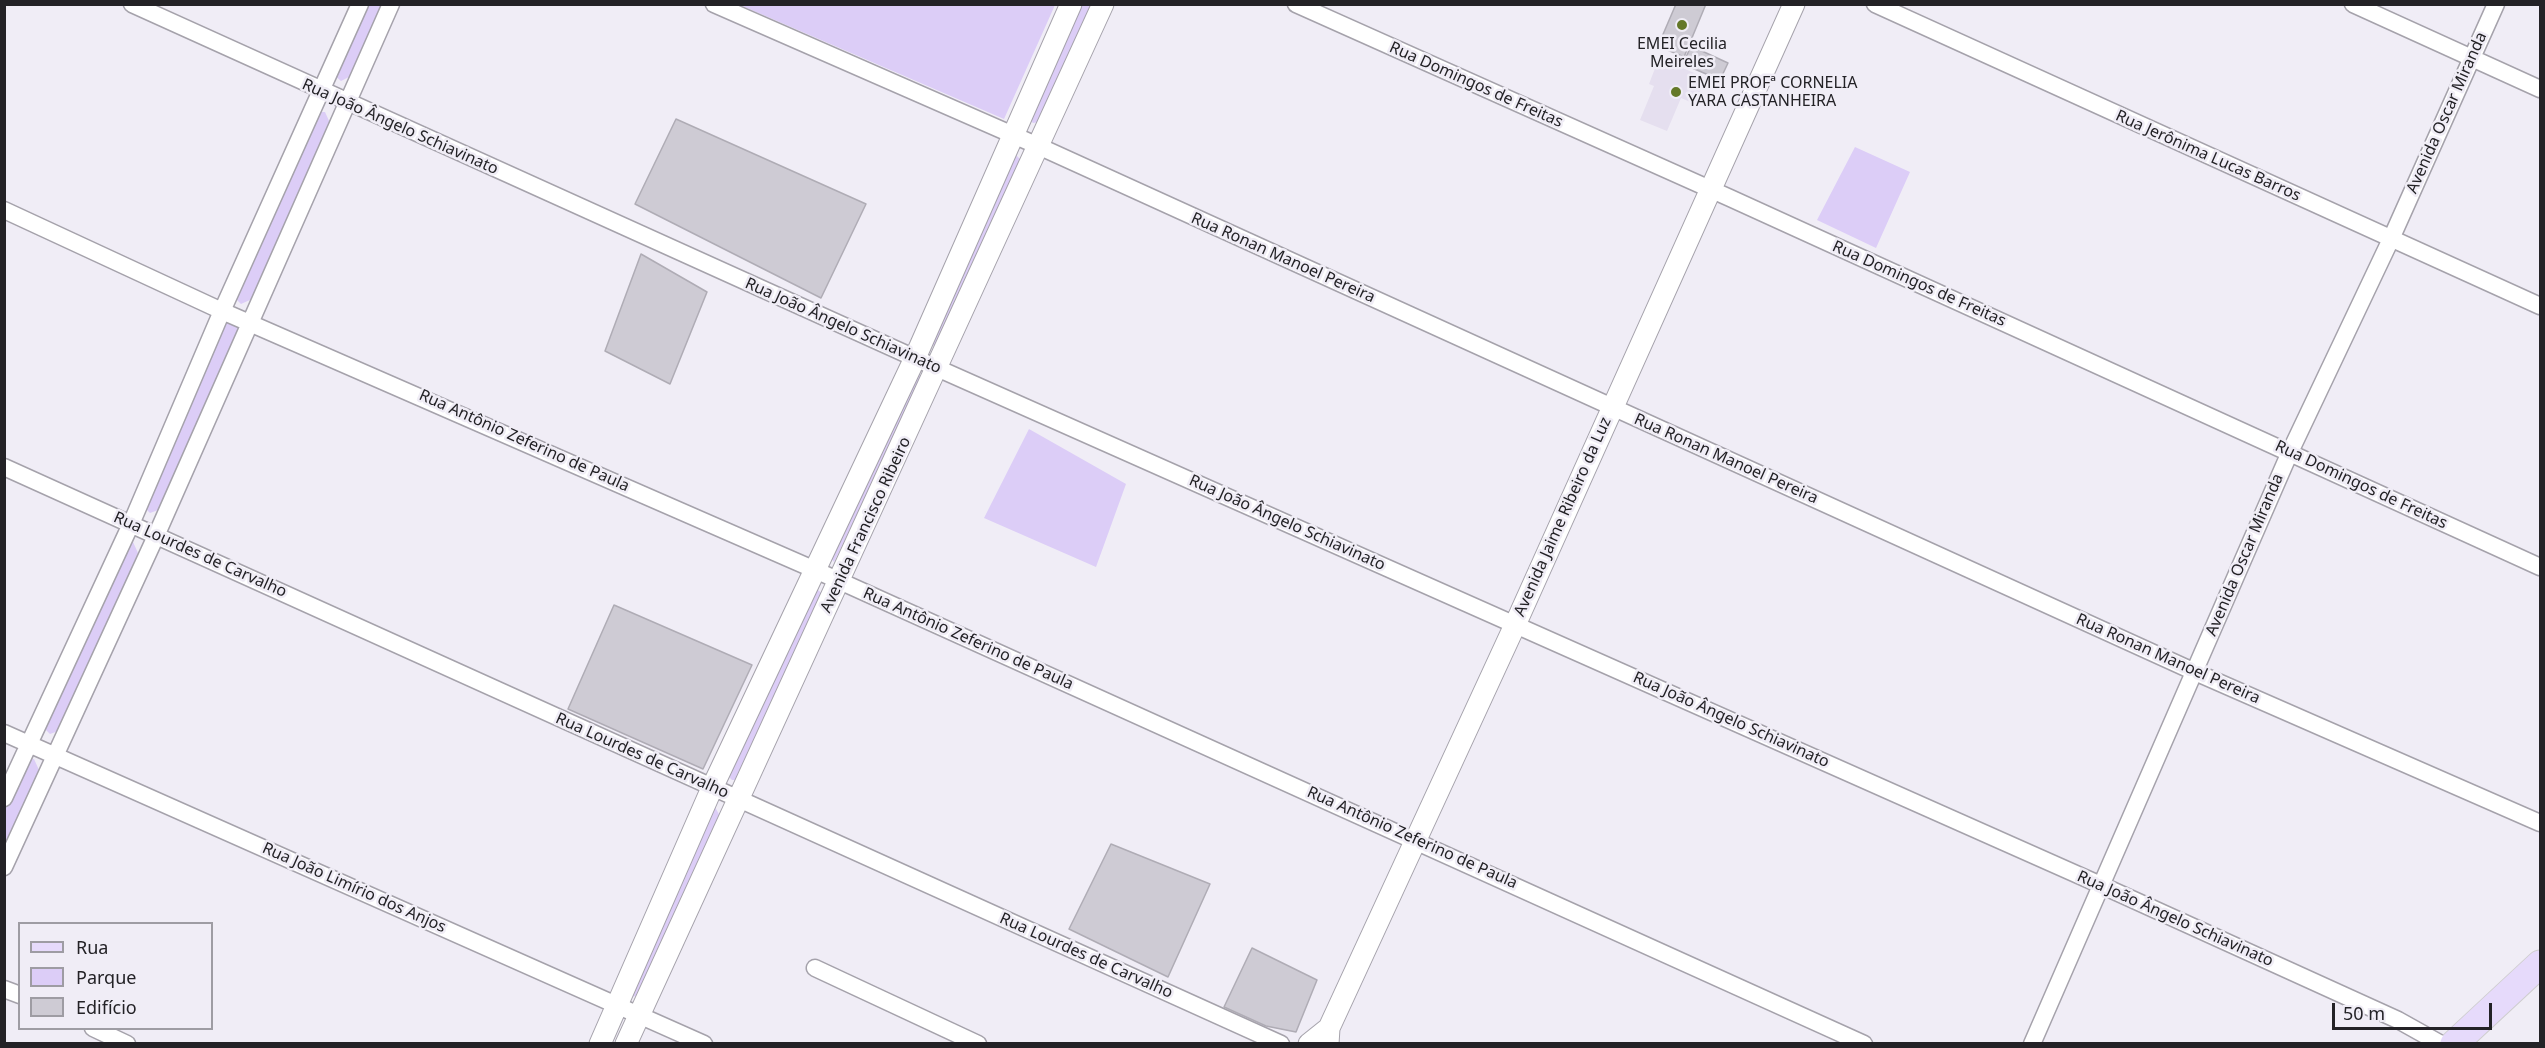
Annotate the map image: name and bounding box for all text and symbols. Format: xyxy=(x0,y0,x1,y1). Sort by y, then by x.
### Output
marker: EMEI Cecilia Meireles xyxy=(1675,18,1689,32)
street label: Avenida Oscar Miranda xyxy=(2403,29,2491,197)
place label: EMEI Cecilia Meireles xyxy=(1637,34,1727,72)
street label: Rua Domingos de Freitas xyxy=(1386,38,1566,132)
place label: EMEI PROFª CORNELIA YARA CASTANHEIRA xyxy=(1688,73,1858,111)
street label: Rua João Ângelo Schiavinato xyxy=(299,75,501,179)
marker: EMEI PROFª CORNELIA YARA CASTANHEIRA xyxy=(1669,85,1683,99)
street label: Rua Jerônima Lucas Barros xyxy=(2112,106,2304,206)
street label: Rua Ronan Manoel Pereira xyxy=(1188,209,1378,307)
street label: Rua Domingos de Freitas xyxy=(1829,237,2009,331)
street label: Rua João Ângelo Schiavinato xyxy=(742,274,944,378)
street label: Rua Antônio Zeferino de Paula xyxy=(416,386,632,496)
street label: Rua Ronan Manoel Pereira xyxy=(1631,410,1821,508)
street label: Avenida Jaime Ribeiro da Luz xyxy=(1510,414,1616,620)
street label: Avenida Francisco Ribeiro xyxy=(817,434,915,616)
street label: Rua Domingos de Freitas xyxy=(2272,437,2450,533)
street label: Rua João Ângelo Schiavinato xyxy=(1186,471,1388,575)
street label: Avenida Oscar Miranda xyxy=(2202,471,2288,639)
street label: Rua Lourdes de Carvalho xyxy=(110,508,290,602)
street label: Rua Antônio Zeferino de Paula xyxy=(860,584,1076,694)
street label: Rua Ronan Manoel Pereira xyxy=(2073,610,2263,708)
street label: Rua João Ângelo Schiavinato xyxy=(1630,668,1832,772)
street label: Rua Lourdes de Carvalho xyxy=(552,709,732,803)
street label: Rua Antônio Zeferino de Paula xyxy=(1304,783,1520,893)
street label: Rua João Limírio dos Anjos xyxy=(259,839,449,937)
street label: Rua João Ângelo Schiavinato xyxy=(2074,867,2276,971)
street label: Rua Lourdes de Carvalho xyxy=(996,909,1176,1003)
legend xyxy=(18,922,213,1030)
text: Rua xyxy=(76,935,108,959)
text: Parque xyxy=(76,965,136,989)
scale bar xyxy=(2335,991,2496,1029)
text: Edifício xyxy=(76,995,137,1019)
text: 50 m xyxy=(2343,1001,2385,1025)

